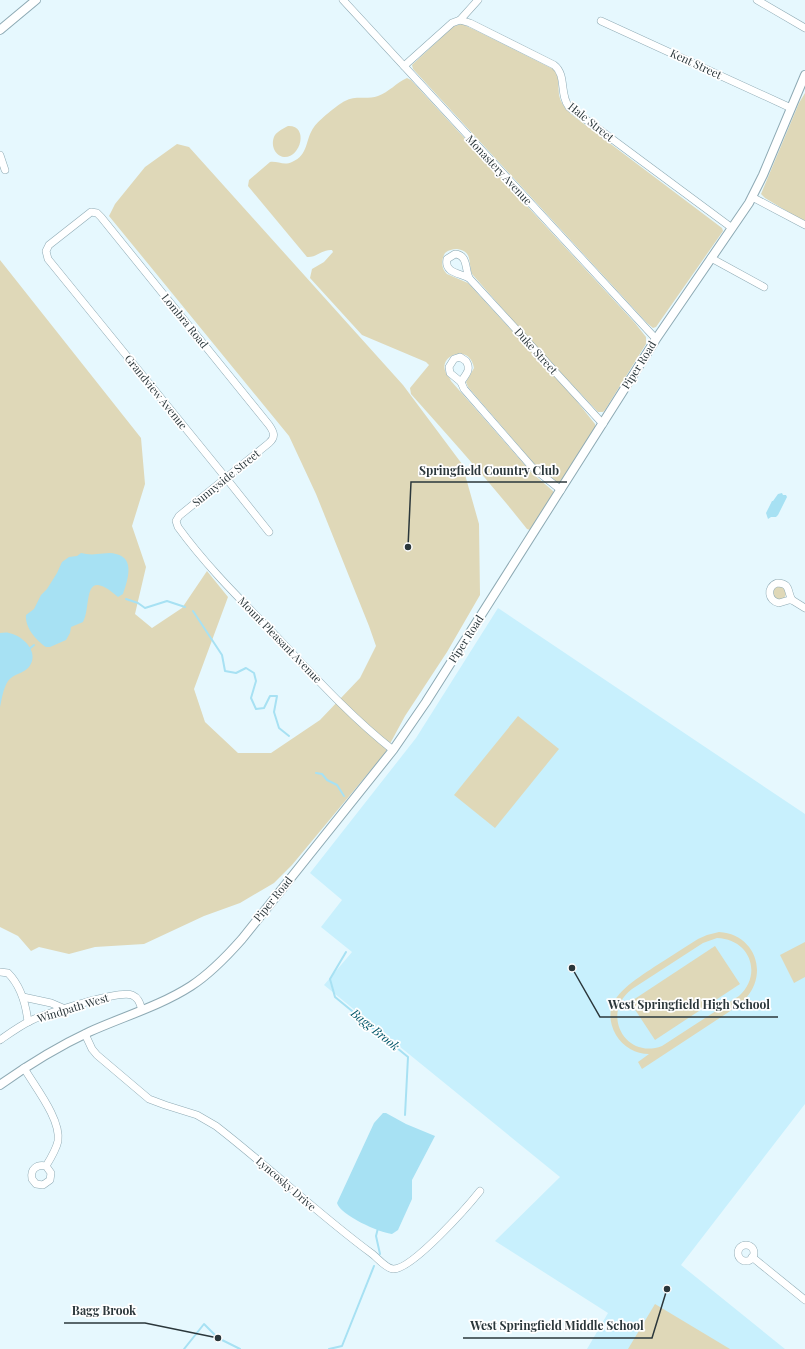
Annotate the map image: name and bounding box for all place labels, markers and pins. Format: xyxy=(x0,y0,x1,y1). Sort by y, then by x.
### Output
callout: Springfield Country Club xyxy=(411,458,567,482)
callout: West Springfield High School xyxy=(600,993,778,1017)
callout: Bagg Brook xyxy=(64,1299,145,1323)
callout: West Springfield Middle School xyxy=(463,1314,652,1338)

